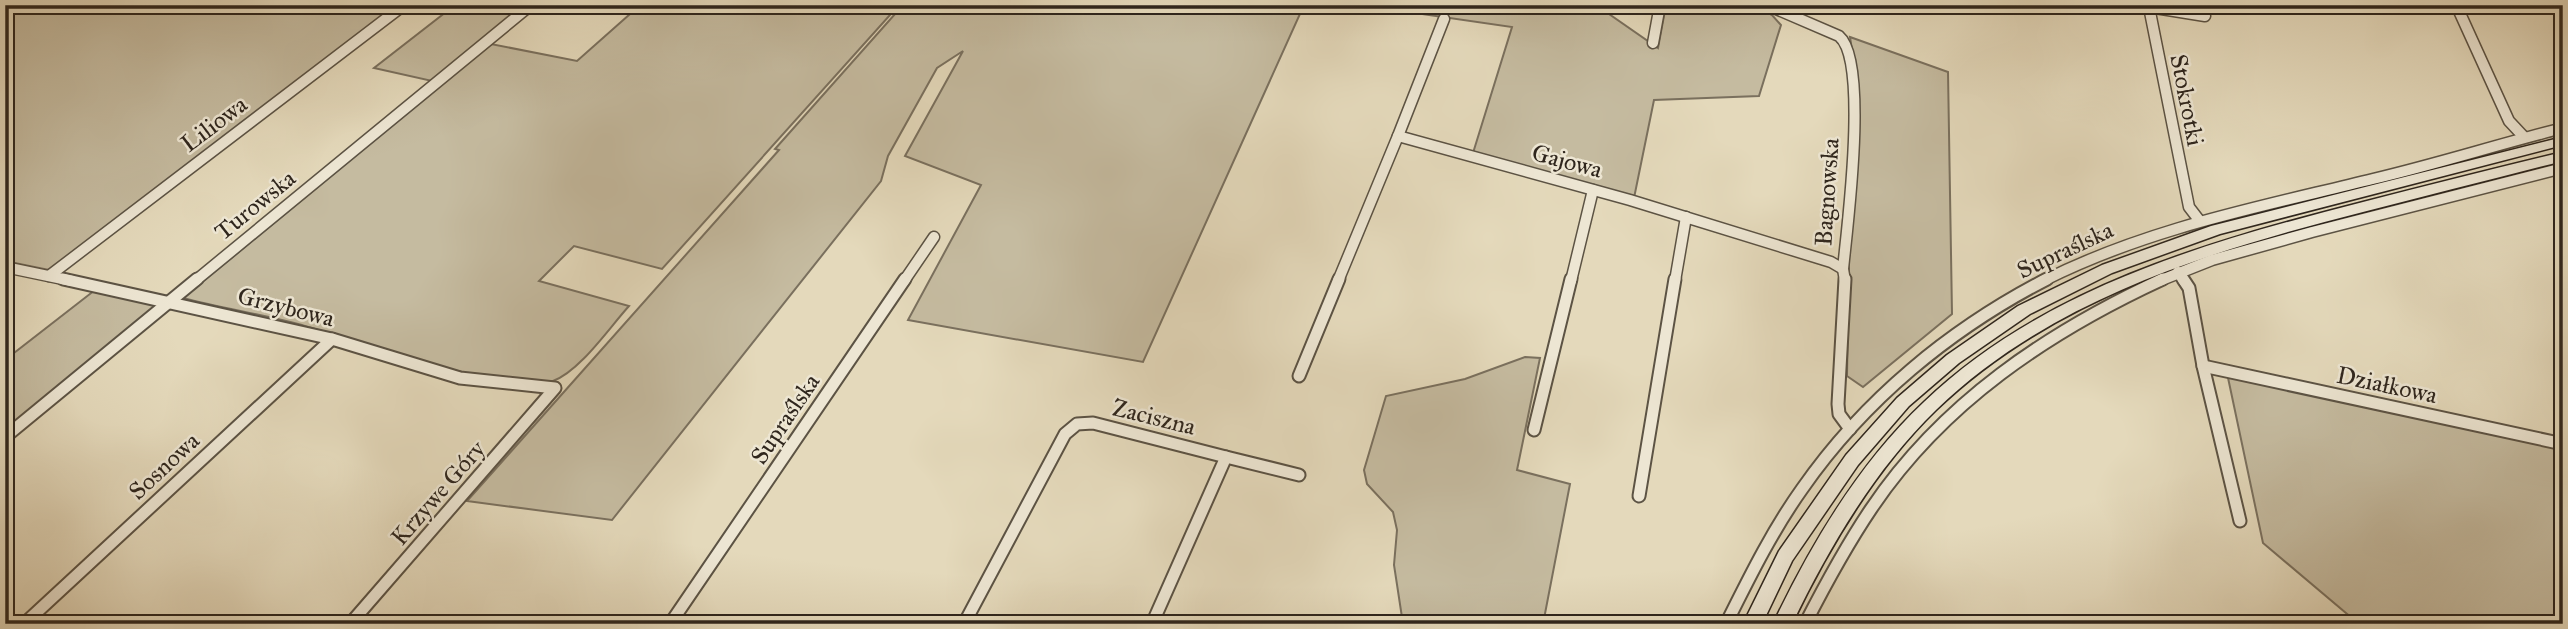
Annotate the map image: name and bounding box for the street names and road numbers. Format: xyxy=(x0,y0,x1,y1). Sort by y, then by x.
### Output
street label: Stokrotki xyxy=(2163,51,2211,149)
street label: Liliowa xyxy=(175,89,254,159)
street label: Bagnowska xyxy=(1808,136,1846,247)
street label: Gajowa xyxy=(1529,137,1606,185)
street label: Turowska xyxy=(208,163,302,247)
street label: Supraślska xyxy=(2012,214,2119,285)
street label: Grzybowa xyxy=(235,281,338,334)
street label: Działkowa xyxy=(2334,360,2441,410)
street label: Supraślska xyxy=(744,367,827,470)
street label: Zaciszna xyxy=(1109,392,1200,442)
street label: Sosnowa xyxy=(122,425,206,506)
street label: Krzywe Góry xyxy=(384,434,492,552)

